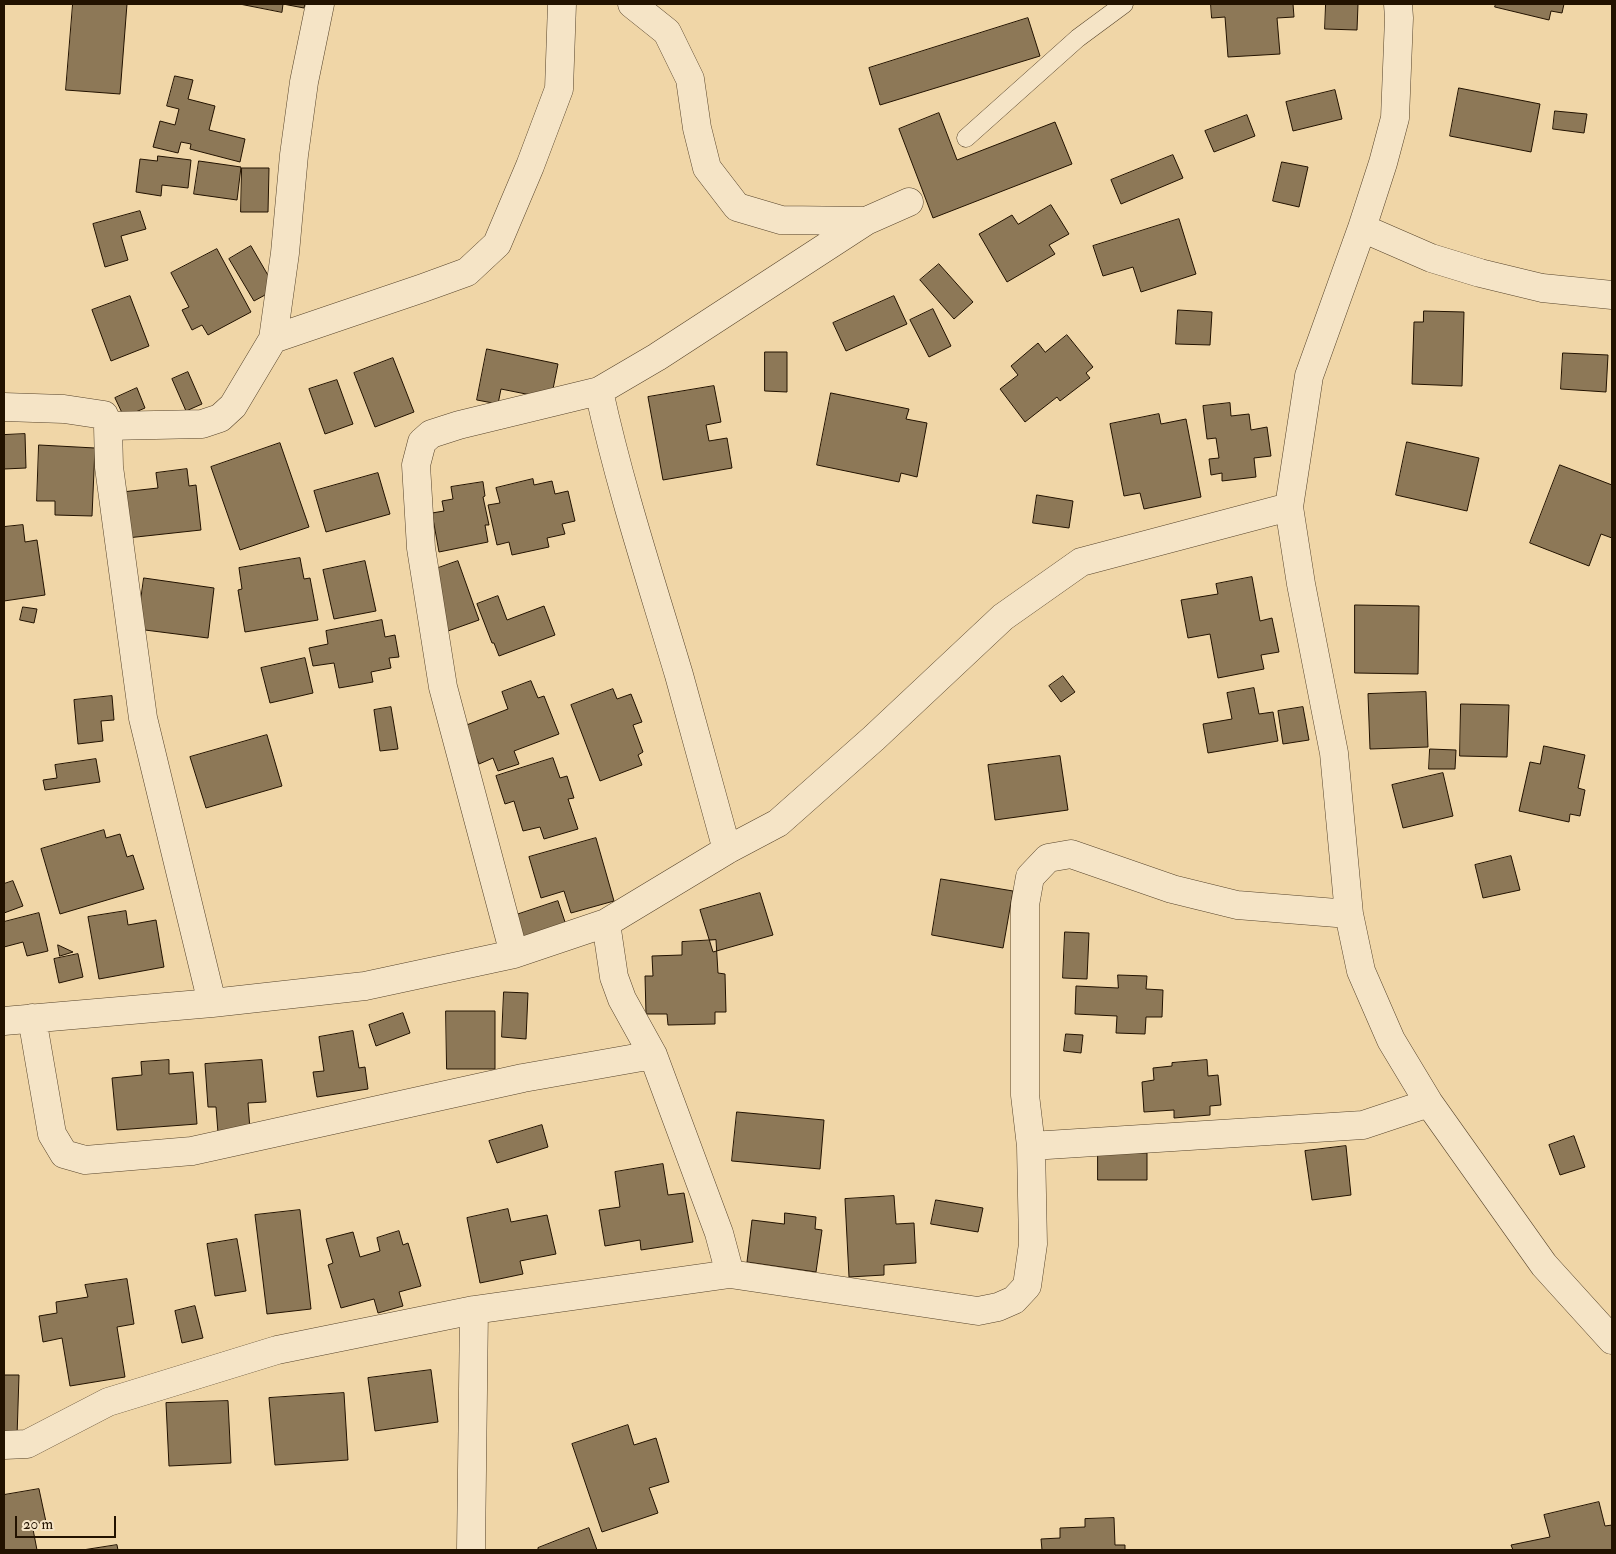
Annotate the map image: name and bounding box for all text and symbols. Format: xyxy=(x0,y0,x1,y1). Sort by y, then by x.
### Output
scale bar xyxy=(18,1506,119,1538)
text: 20 m xyxy=(23,1515,53,1534)

